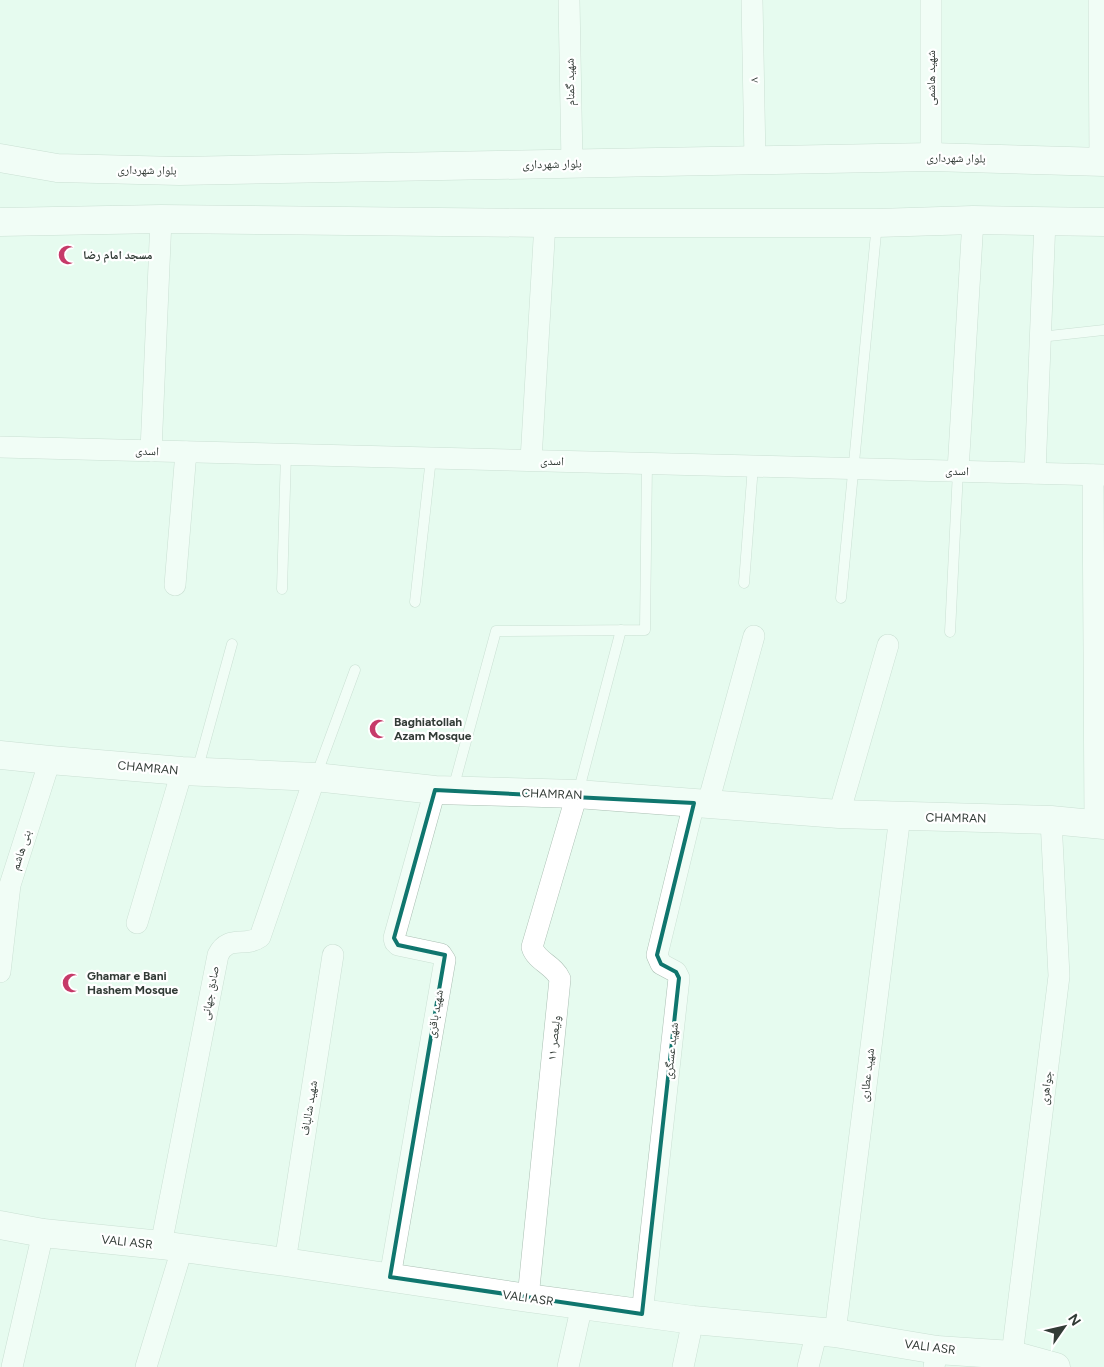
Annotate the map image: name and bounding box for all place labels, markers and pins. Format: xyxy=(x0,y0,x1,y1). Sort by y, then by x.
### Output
mosque icon: مسجد امام رضا xyxy=(57,244,79,266)
place label: مسجد امام رضا xyxy=(83,248,153,263)
place label: Baghiatollah Azam Mosque xyxy=(394,715,472,743)
mosque icon: Baghiatollah Azam Mosque xyxy=(368,718,390,740)
place label: Ghamar e Bani Hashem Mosque xyxy=(87,969,179,997)
mosque icon: Ghamar e Bani Hashem Mosque xyxy=(61,972,83,994)

